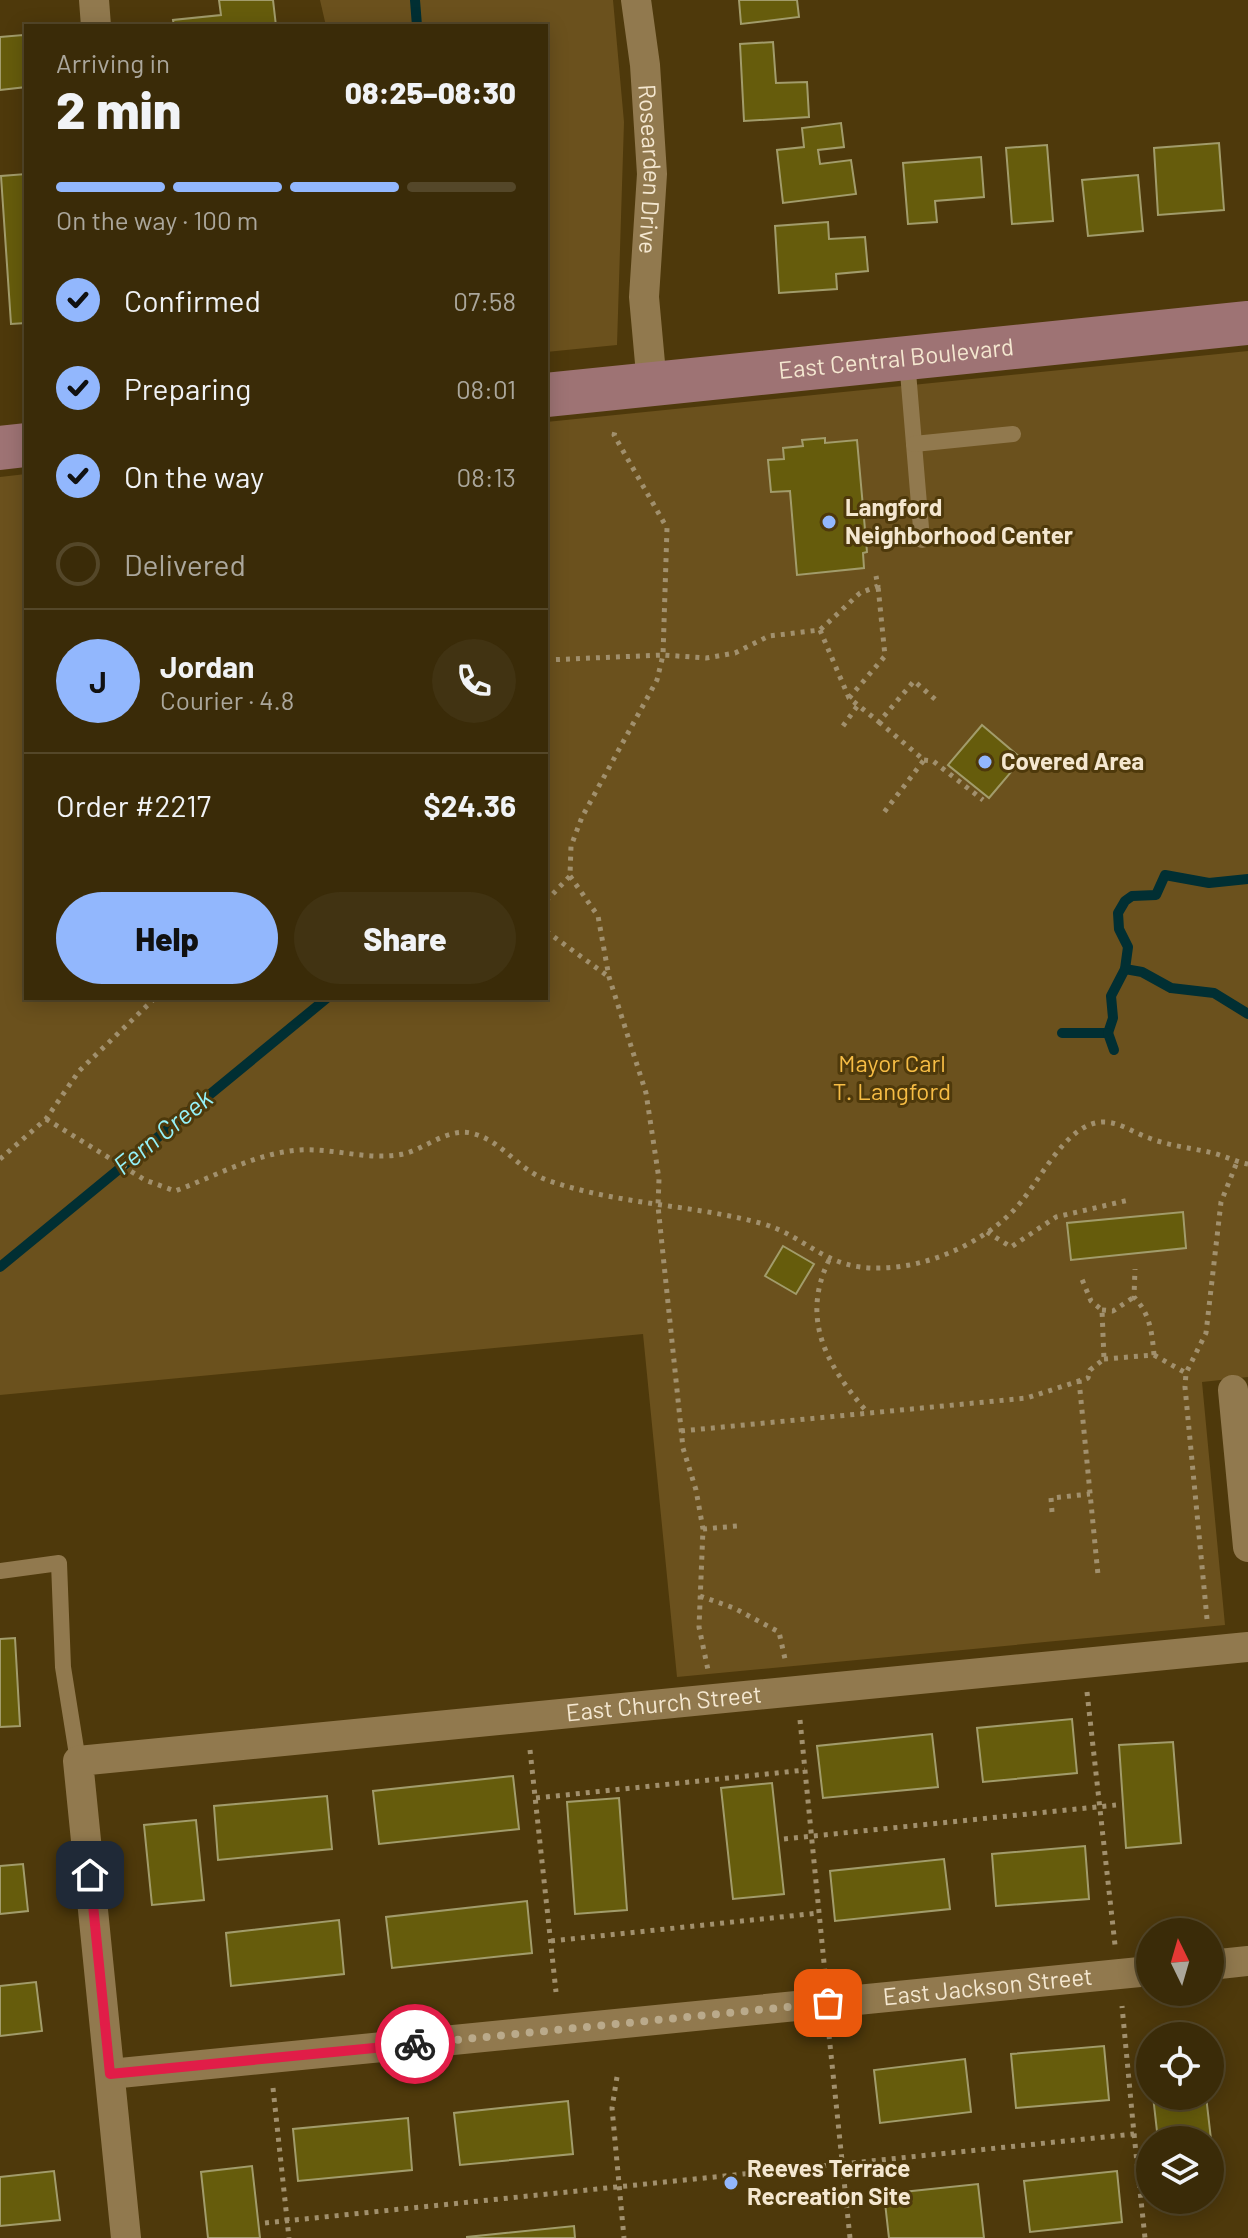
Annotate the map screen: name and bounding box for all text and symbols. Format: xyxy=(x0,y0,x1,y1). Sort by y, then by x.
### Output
text: Arriving in xyxy=(56,47,170,78)
text: 08:25–08:30 xyxy=(345,74,516,110)
text: 2 min xyxy=(56,77,181,139)
street label: Rosearden Drive xyxy=(633,83,668,255)
text: On the way · 100 m xyxy=(56,204,258,235)
icon: check xyxy=(56,278,100,322)
text: Confirmed xyxy=(124,282,261,318)
text: 07:58 xyxy=(453,285,516,316)
street label: East Central Boulevard xyxy=(777,331,1015,384)
icon: check xyxy=(56,366,100,410)
text: Preparing xyxy=(124,370,251,406)
text: 08:01 xyxy=(456,373,516,404)
icon: check xyxy=(56,454,100,498)
text: On the way xyxy=(124,458,264,494)
text: 08:13 xyxy=(456,461,516,492)
place label: Langford Neighborhood Center xyxy=(845,492,1073,549)
marker: Langford Neighborhood Center xyxy=(820,513,838,531)
text: Delivered xyxy=(124,546,246,582)
button: phone xyxy=(432,639,516,723)
text: Jordan xyxy=(160,648,255,684)
text: J xyxy=(89,663,107,699)
text: Courier · 4.8 xyxy=(160,684,294,715)
place label: Covered Area xyxy=(1001,746,1144,775)
marker: Covered Area xyxy=(976,753,994,771)
text: Order #2217 xyxy=(56,787,211,823)
text: $24.36 xyxy=(423,787,516,823)
button: Help xyxy=(56,892,278,984)
button: Share xyxy=(294,892,516,984)
park label: Mayor Carl T. Langford xyxy=(833,1048,951,1105)
water label: Fern Creek xyxy=(106,1081,218,1180)
street label: East Church Street xyxy=(564,1678,763,1726)
pin xyxy=(56,1841,124,1909)
icon: home xyxy=(68,1853,112,1897)
north arrow xyxy=(1136,1918,1224,2006)
map controls xyxy=(1136,1918,1224,2214)
street label: East Jackson Street xyxy=(881,1961,1094,2010)
pin xyxy=(794,1969,862,2037)
icon: bag xyxy=(806,1981,850,2025)
courier xyxy=(375,2004,455,2084)
icon: bike xyxy=(393,2022,437,2066)
button: locate xyxy=(1136,2022,1224,2110)
button: layers xyxy=(1136,2126,1224,2214)
place label: Reeves Terrace Recreation Site xyxy=(747,2153,911,2210)
marker: Reeves Terrace Recreation Site xyxy=(722,2174,740,2192)

